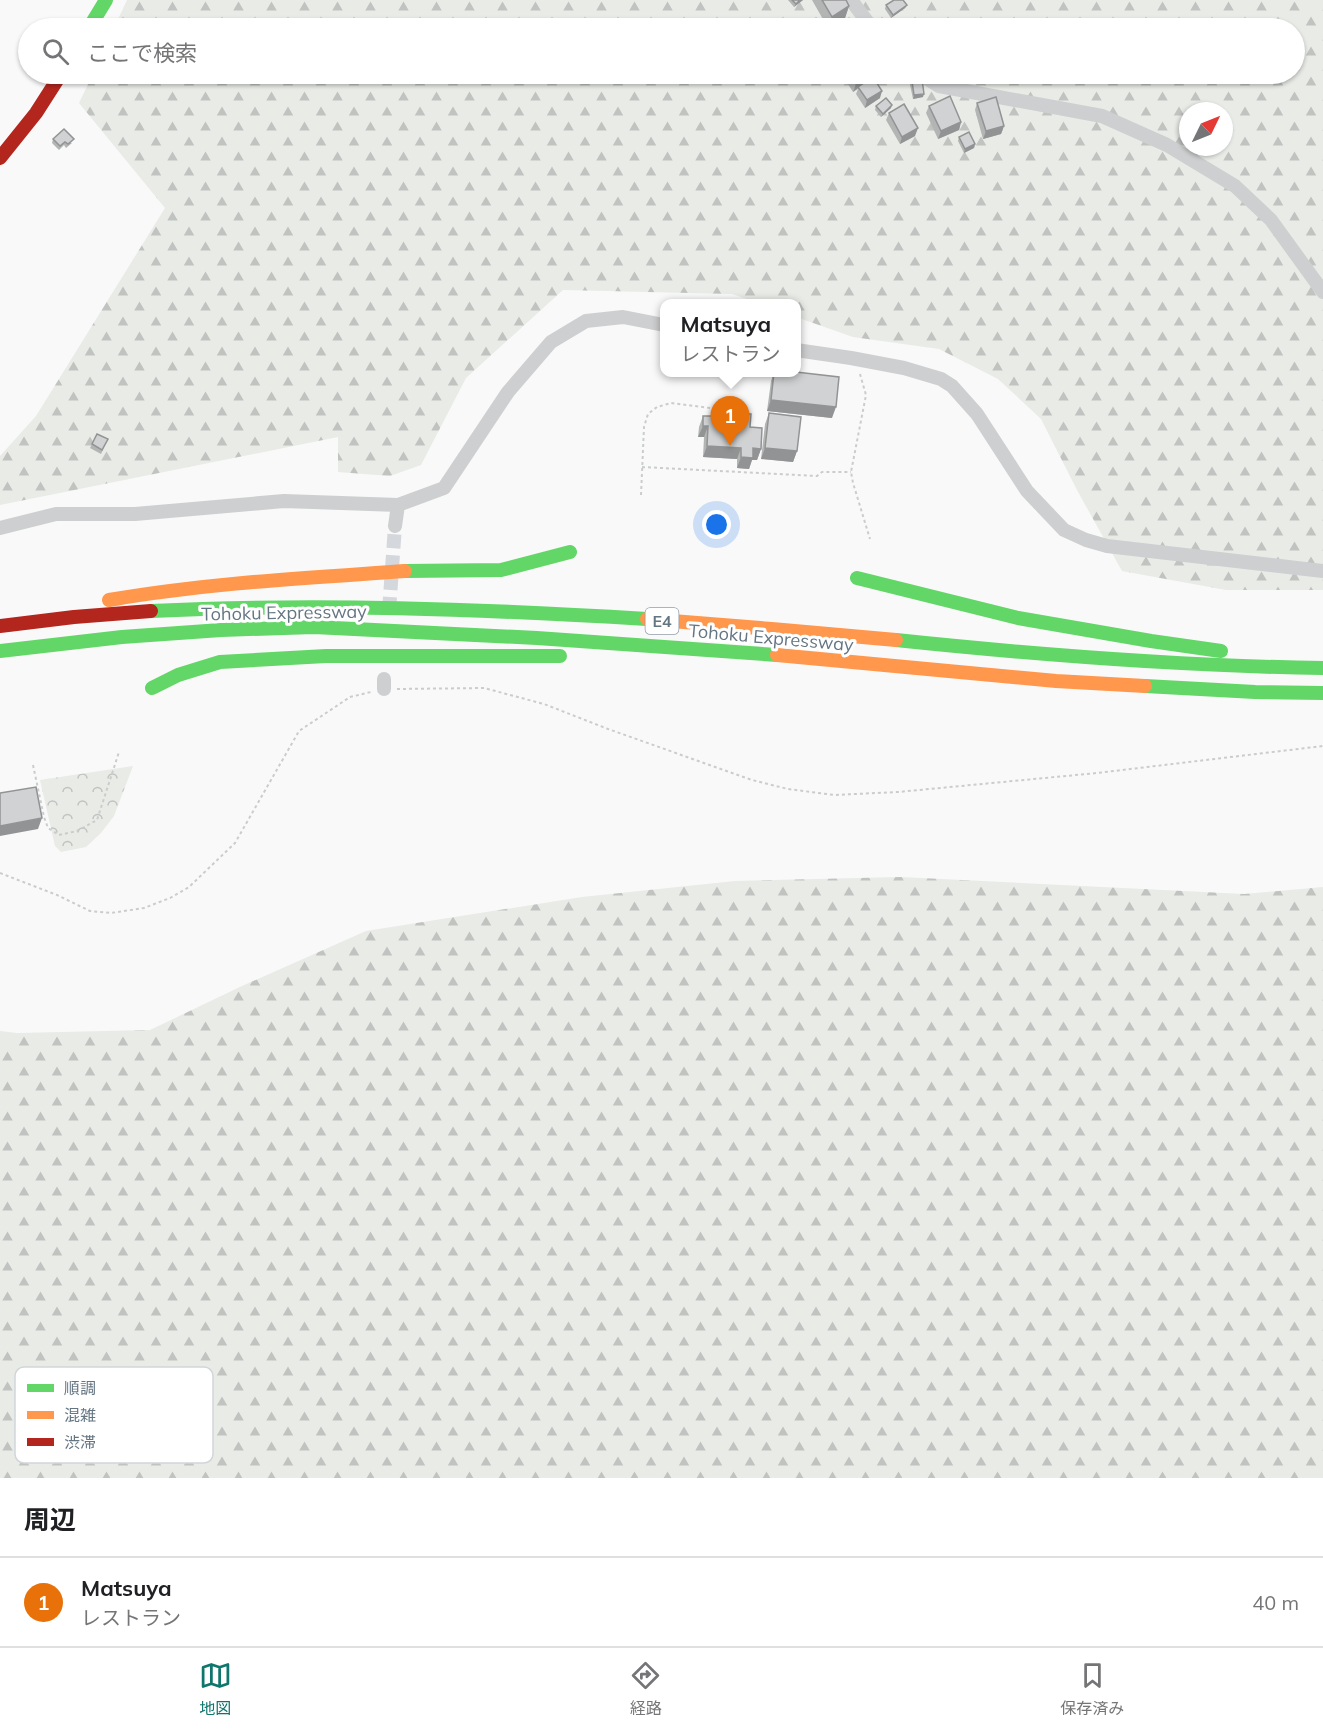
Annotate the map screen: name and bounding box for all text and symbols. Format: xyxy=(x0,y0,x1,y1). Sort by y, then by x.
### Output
search box xyxy=(18,18,1305,84)
icon: search xyxy=(39,35,72,68)
text: ここで検索 xyxy=(87,39,197,67)
north arrow xyxy=(1179,102,1233,156)
popup xyxy=(660,299,801,377)
text: Matsuya xyxy=(681,310,771,338)
text: レストラン xyxy=(681,341,781,366)
pin: 1 xyxy=(710,396,750,446)
your location xyxy=(702,510,731,539)
street label: Tohoku Expressway xyxy=(201,600,367,625)
road number: E4 xyxy=(646,608,678,634)
street label: Tohoku Expressway xyxy=(688,619,855,656)
legend xyxy=(15,1367,213,1463)
text: 順調 xyxy=(64,1378,96,1398)
text: 混雑 xyxy=(64,1405,96,1425)
text: 渋滞 xyxy=(64,1432,96,1452)
text: 周辺 xyxy=(24,1503,76,1536)
text: Matsuya xyxy=(81,1574,172,1602)
text: 1 xyxy=(38,1590,50,1615)
text: 40 m xyxy=(1252,1590,1299,1615)
text: レストラン xyxy=(81,1605,181,1630)
tab: 地図 xyxy=(199,1659,232,1719)
tab: 経路 xyxy=(629,1659,662,1719)
tab: 保存済み xyxy=(1060,1659,1124,1719)

